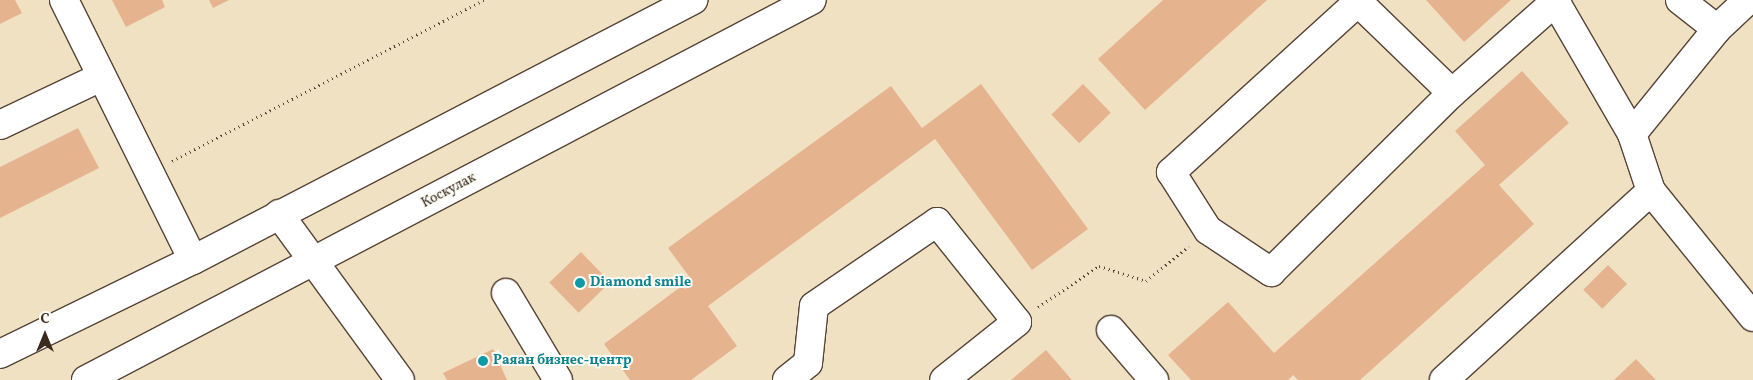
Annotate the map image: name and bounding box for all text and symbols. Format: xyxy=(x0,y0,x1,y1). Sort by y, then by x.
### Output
street label: Коскулак xyxy=(419,170,479,212)
place label: Diamond smile xyxy=(590,275,691,291)
marker: Diamond smile xyxy=(574,277,586,289)
north arrow xyxy=(20,310,70,360)
text: С xyxy=(40,310,50,329)
place label: Раяан бизнес-центр xyxy=(493,353,632,369)
marker: Раяан бизнес-центр xyxy=(477,355,489,367)

